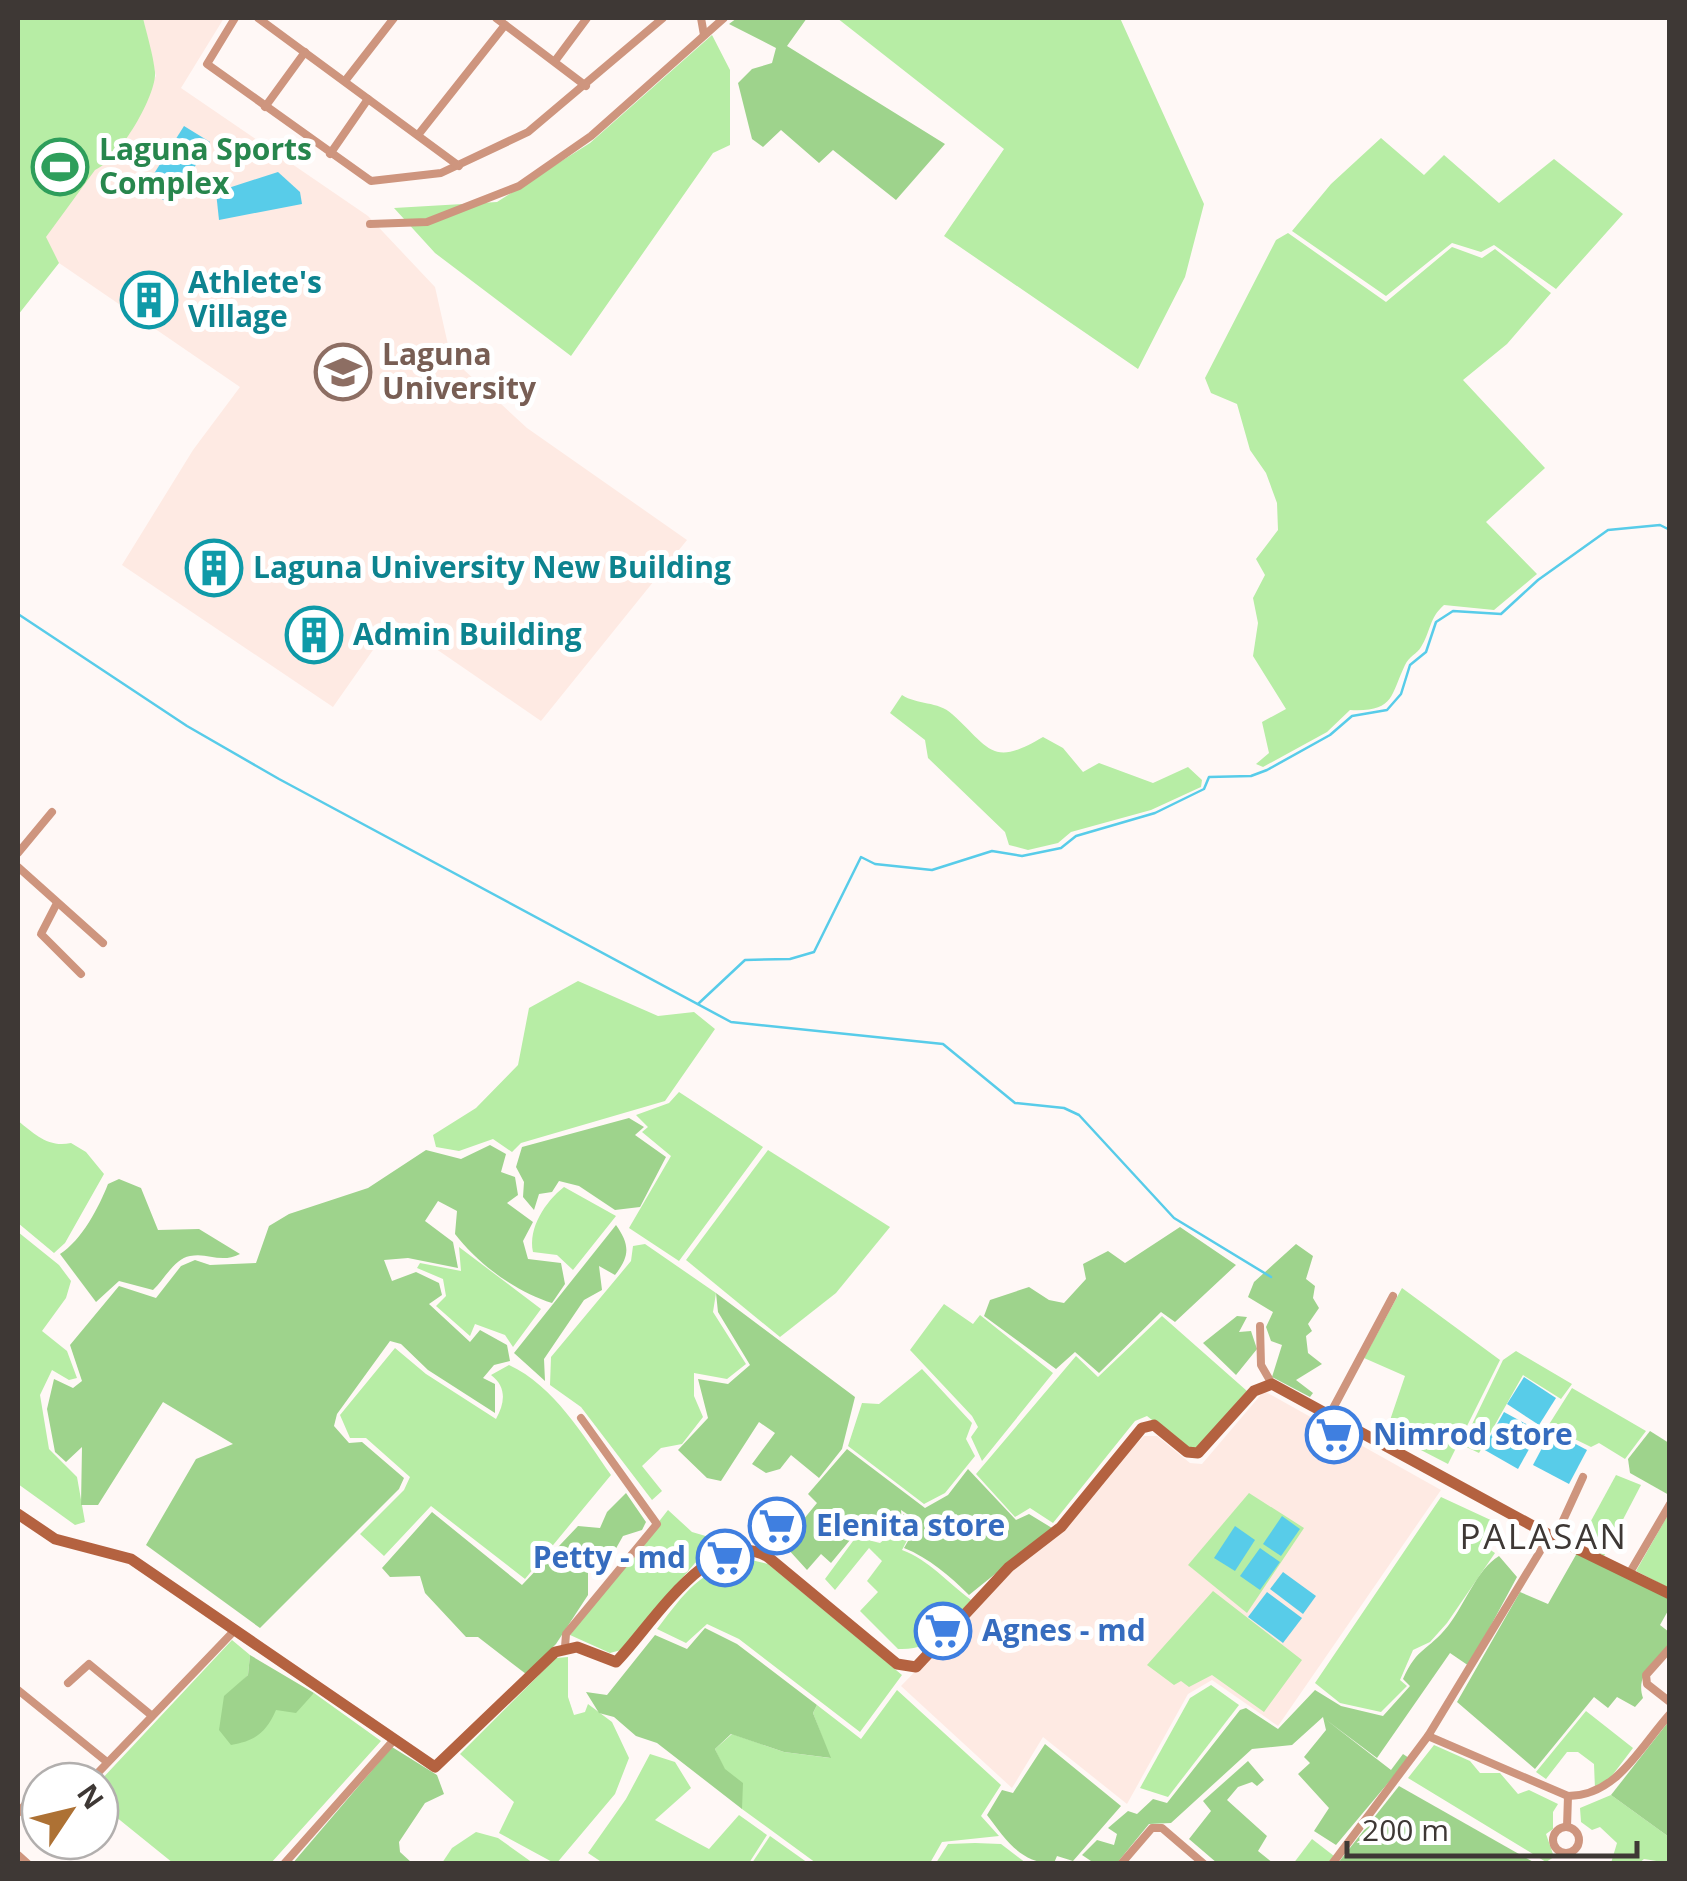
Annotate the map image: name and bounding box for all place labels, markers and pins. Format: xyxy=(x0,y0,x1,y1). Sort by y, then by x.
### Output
place label: Laguna Sports Complex xyxy=(99,128,312,203)
sports icon: Laguna Sports Complex xyxy=(30,137,90,197)
place label: Athlete's Village xyxy=(188,261,322,336)
building icon: Athlete's Village xyxy=(119,270,179,330)
place label: Laguna University xyxy=(382,333,537,408)
school or university icon: Laguna University xyxy=(313,342,373,402)
building icon: Laguna University New Building xyxy=(184,538,244,598)
place label: Laguna University New Building xyxy=(253,546,731,587)
building icon: Admin Building xyxy=(284,605,344,665)
place label: Admin Building xyxy=(353,613,582,654)
supermarket icon: Nimrod store xyxy=(1304,1405,1364,1465)
place label: Nimrod store xyxy=(1373,1413,1573,1454)
supermarket icon: Elenita store xyxy=(747,1496,807,1556)
place label: Elenita store xyxy=(816,1504,1005,1545)
supermarket icon: Petty - md xyxy=(695,1528,755,1588)
place label: Petty - md xyxy=(533,1536,686,1577)
supermarket icon: Agnes - md xyxy=(913,1601,973,1661)
place label: Agnes - md xyxy=(982,1609,1146,1650)

